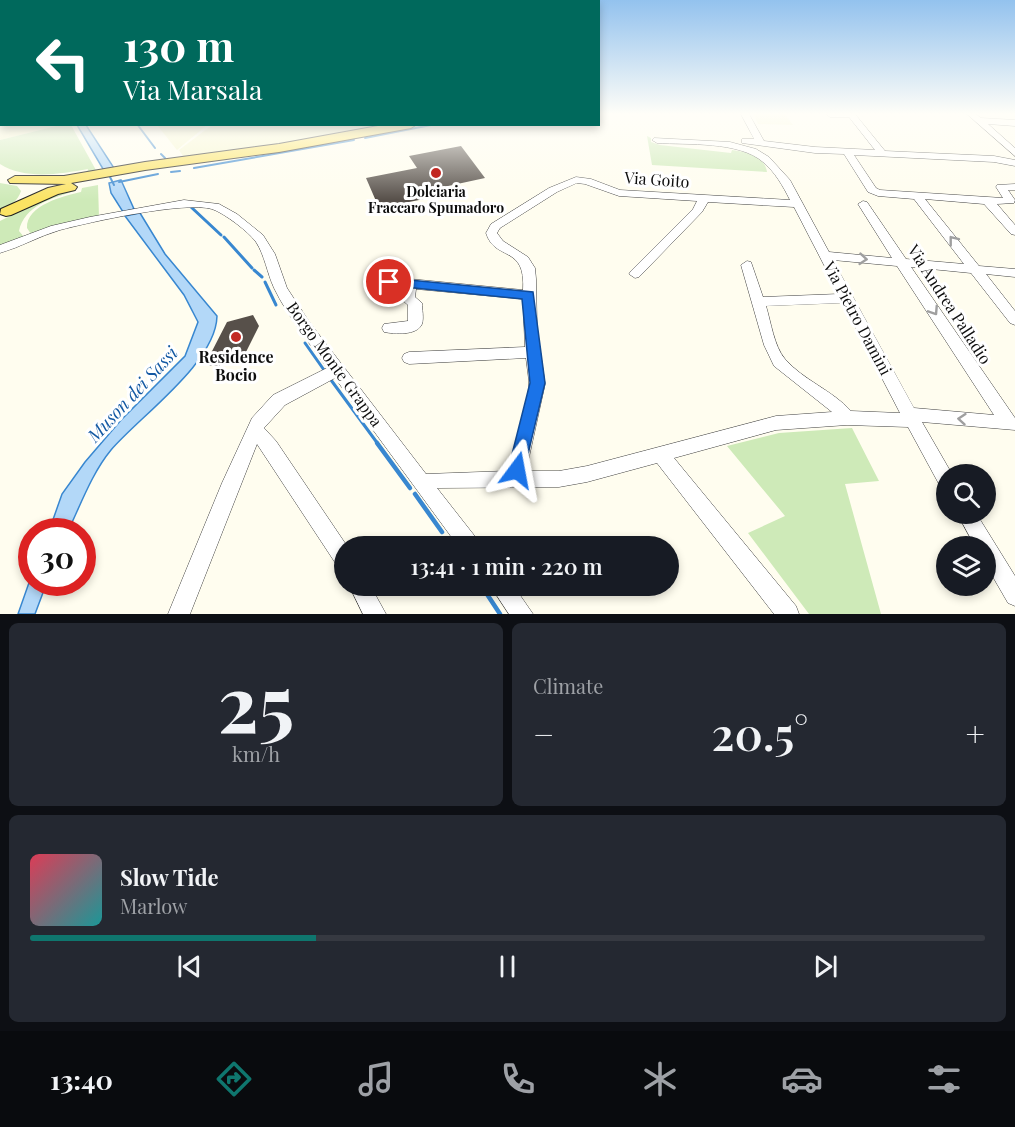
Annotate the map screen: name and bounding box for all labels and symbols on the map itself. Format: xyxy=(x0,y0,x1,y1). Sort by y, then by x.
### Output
marker: Dolciaria Fraccaro Spumadoro xyxy=(429,166,443,180)
street label: Via Goito xyxy=(623,166,690,192)
place label: Dolciaria Fraccaro Spumadoro xyxy=(368,182,504,217)
one-way arrow xyxy=(950,236,961,247)
street label: Via Andrea Palladio xyxy=(903,239,997,368)
one-way arrow xyxy=(859,252,868,265)
pin xyxy=(363,256,414,307)
street label: Via Pietro Damini xyxy=(819,257,897,379)
street label: Borgo Monte Grappa xyxy=(283,297,387,431)
one-way arrow xyxy=(927,305,938,316)
marker: Residence Bocio xyxy=(229,330,243,344)
water label: Muson dei Sassi xyxy=(81,341,183,448)
place label: Residence Bocio xyxy=(199,346,273,385)
one-way arrow xyxy=(957,413,966,426)
position arrow xyxy=(485,438,549,502)
speed limit sign: 30 xyxy=(18,518,96,596)

